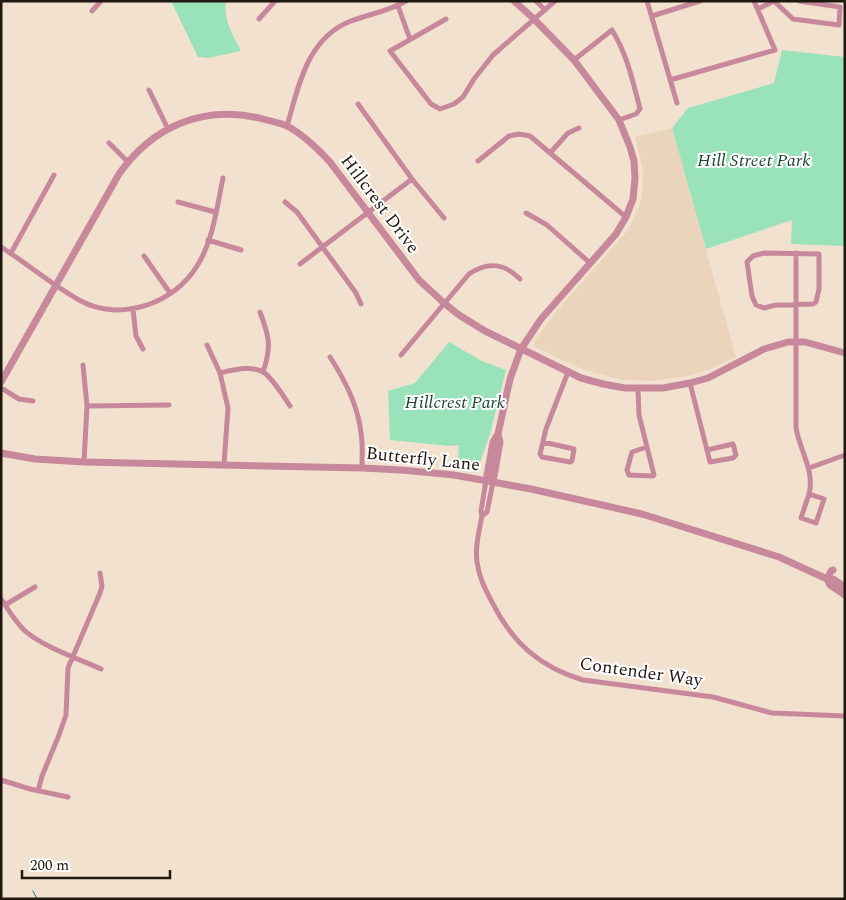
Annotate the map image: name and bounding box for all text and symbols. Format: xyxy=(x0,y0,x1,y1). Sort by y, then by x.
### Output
park label: Hill Street Park xyxy=(697,147,811,174)
street label: Hillcrest Drive xyxy=(334,149,426,259)
park label: Hillcrest Park xyxy=(405,389,506,416)
street label: Butterfly Lane xyxy=(365,440,481,478)
street label: Contender Way xyxy=(578,650,706,694)
scale bar xyxy=(22,848,170,880)
text: 200 m xyxy=(30,854,69,877)

